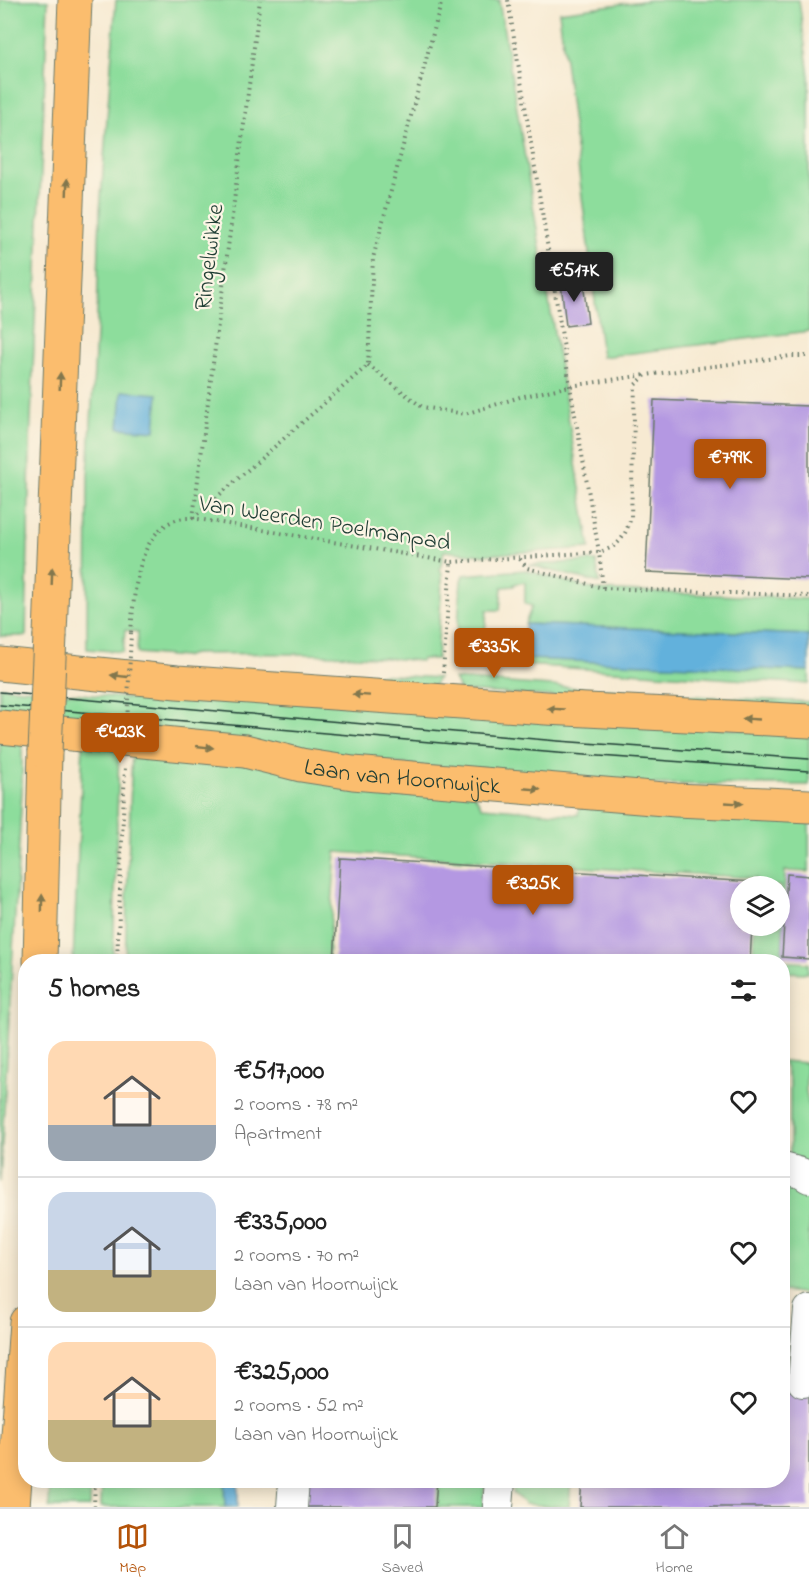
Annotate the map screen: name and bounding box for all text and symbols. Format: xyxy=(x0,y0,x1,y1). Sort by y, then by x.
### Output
one-way arrow xyxy=(63,177,72,196)
street label: Ringelwikke xyxy=(187,202,234,312)
pin: €517K xyxy=(532,252,616,303)
text: €517K xyxy=(549,257,599,286)
one-way arrow xyxy=(55,372,64,391)
pin: €799K xyxy=(688,439,772,490)
text: €799K xyxy=(708,444,752,473)
street label: Van Weerden Poelmanpad xyxy=(195,487,453,562)
one-way arrow xyxy=(47,567,57,586)
pin: €335K xyxy=(452,628,536,679)
text: €335K xyxy=(468,633,520,662)
one-way arrow xyxy=(109,671,128,681)
one-way arrow xyxy=(352,690,371,700)
one-way arrow xyxy=(546,704,565,713)
pin: €423K xyxy=(78,713,162,764)
one-way arrow xyxy=(741,714,760,723)
text: €423K xyxy=(95,718,145,747)
one-way arrow xyxy=(195,742,214,752)
street label: Laan van Hoornwijck xyxy=(302,751,502,805)
one-way arrow xyxy=(522,784,541,794)
one-way arrow xyxy=(725,798,744,807)
pin: €325K xyxy=(491,865,575,916)
text: €325K xyxy=(506,870,560,899)
map controls xyxy=(730,876,790,936)
button: layers xyxy=(730,876,790,936)
one-way arrow xyxy=(37,894,46,913)
text: 5 homes xyxy=(48,971,140,1009)
icon: filters xyxy=(727,974,760,1007)
text: €517,000 xyxy=(234,1053,324,1091)
icon: home xyxy=(96,1065,168,1137)
icon: heart xyxy=(727,1085,760,1118)
text: 2 rooms · 78 m² xyxy=(234,1091,358,1120)
text: Apartment xyxy=(234,1120,322,1149)
text: €335,000 xyxy=(234,1204,327,1242)
icon: home xyxy=(96,1216,168,1288)
icon: heart xyxy=(727,1236,760,1269)
text: 2 rooms · 70 m² xyxy=(234,1242,359,1271)
text: Laan van Hoornwijck xyxy=(234,1271,398,1300)
text: €325,000 xyxy=(234,1354,329,1392)
icon: home xyxy=(96,1366,168,1438)
icon: heart xyxy=(727,1386,760,1419)
text: 2 rooms · 52 m² xyxy=(234,1392,364,1421)
text: Laan van Hoornwijck xyxy=(234,1421,398,1450)
tab: Map xyxy=(116,1520,149,1580)
tab: Saved xyxy=(382,1520,423,1580)
tab: Home xyxy=(656,1520,693,1580)

